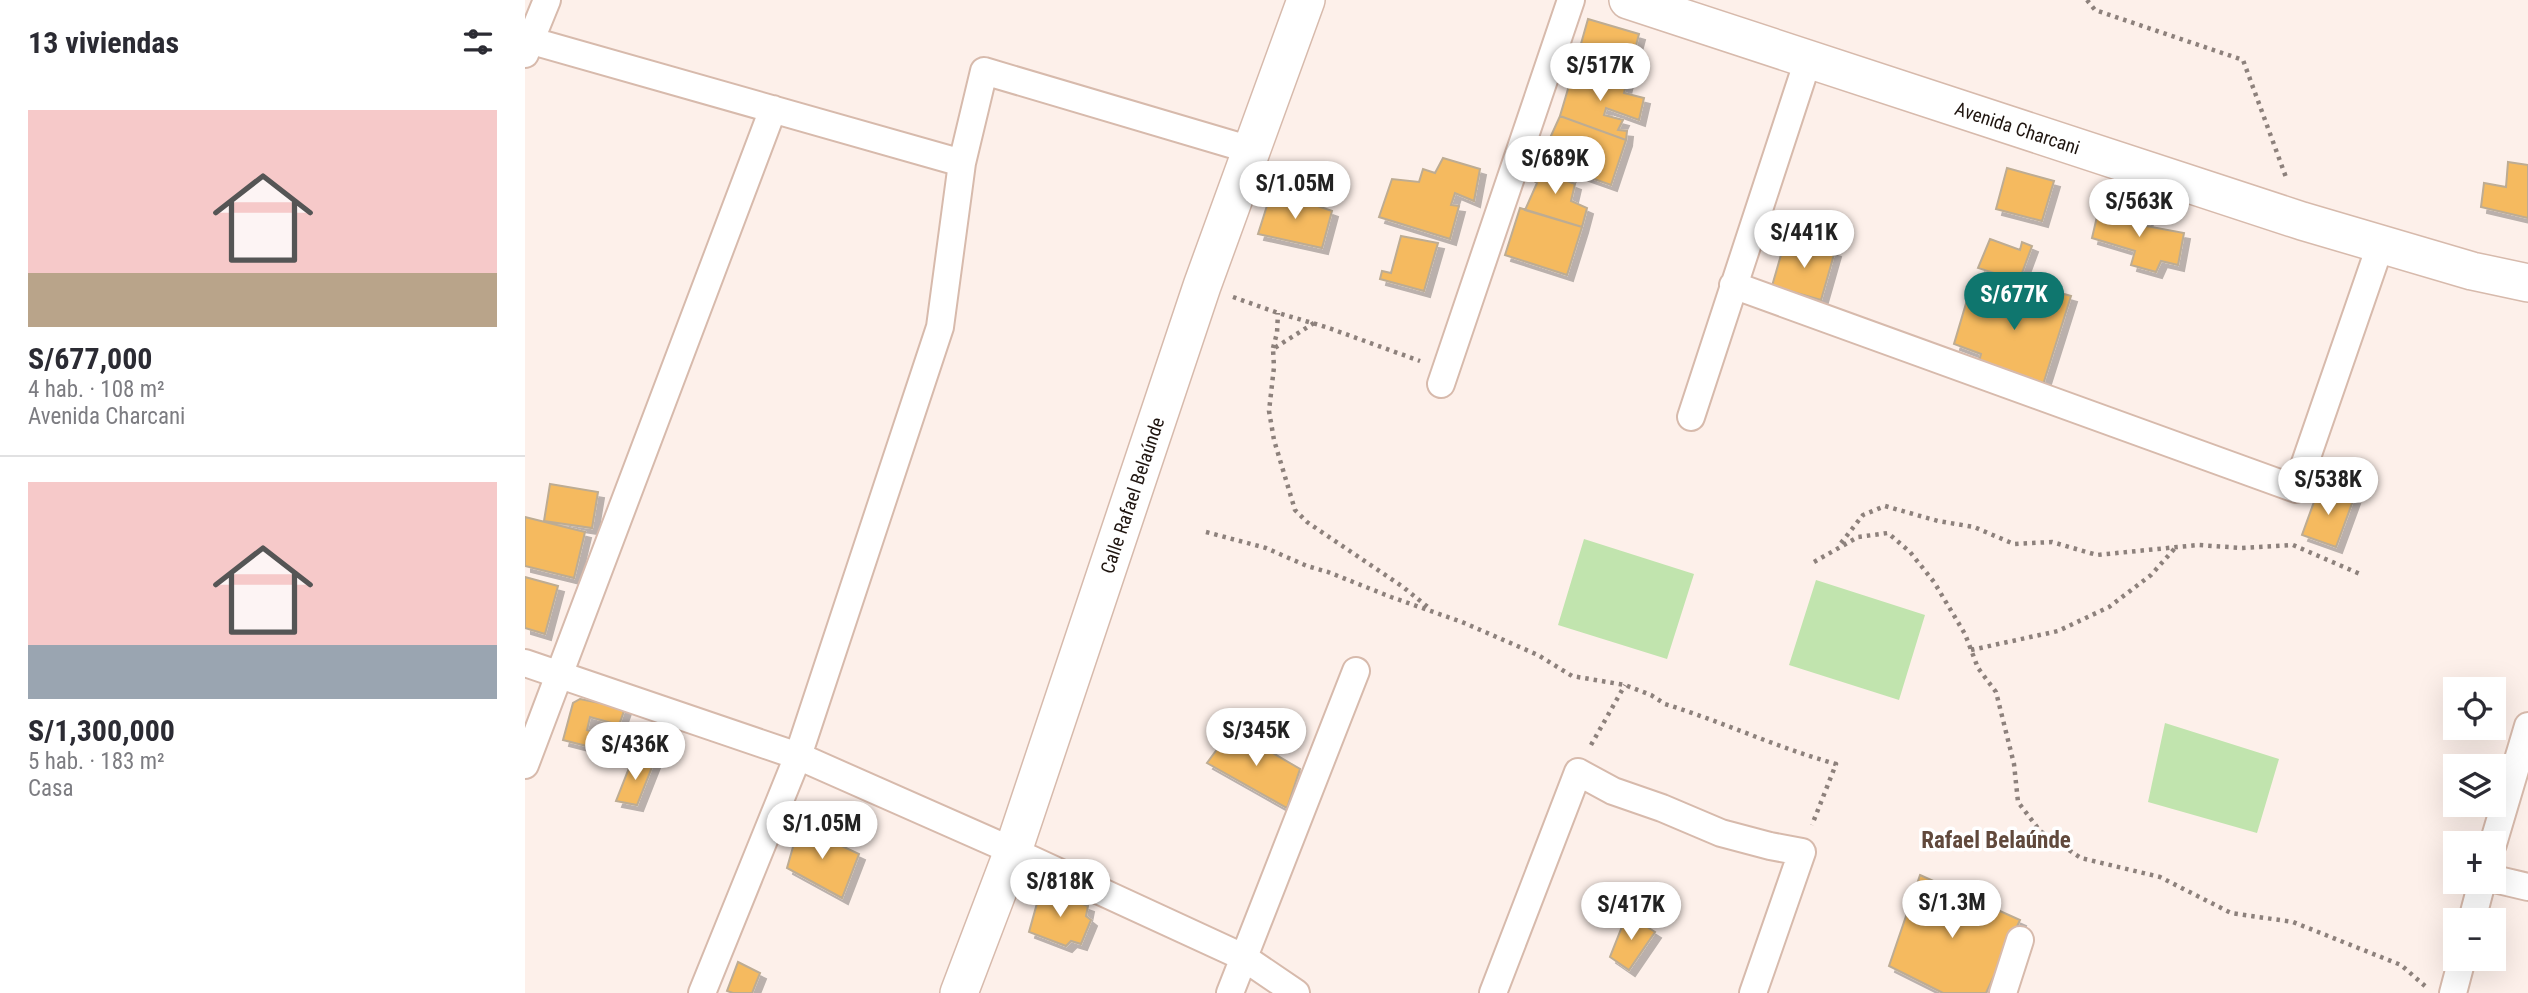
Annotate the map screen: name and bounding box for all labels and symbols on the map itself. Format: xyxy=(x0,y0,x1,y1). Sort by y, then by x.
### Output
pin: S/517K xyxy=(1543,43,1657,103)
street label: Avenida Charcani xyxy=(1952,97,2083,159)
pin: S/689K xyxy=(1498,136,1612,196)
pin: S/1.05M xyxy=(1230,162,1360,221)
pin: S/563K xyxy=(2082,180,2196,239)
pin: S/441K xyxy=(1747,210,1861,270)
pin: S/677K xyxy=(1957,272,2071,332)
street label: Calle Rafael Belaúnde xyxy=(1096,414,1169,577)
pin: S/538K xyxy=(2271,458,2385,517)
pin: S/345K xyxy=(1199,708,1313,768)
pin: S/436K xyxy=(578,722,692,782)
pin: S/1.05M xyxy=(757,802,887,861)
district label: Rafael Belaúnde xyxy=(1921,827,2071,854)
pin: S/818K xyxy=(1003,860,1117,919)
pin: S/1.3M xyxy=(1895,880,2009,940)
pin: S/417K xyxy=(1574,883,1688,942)

